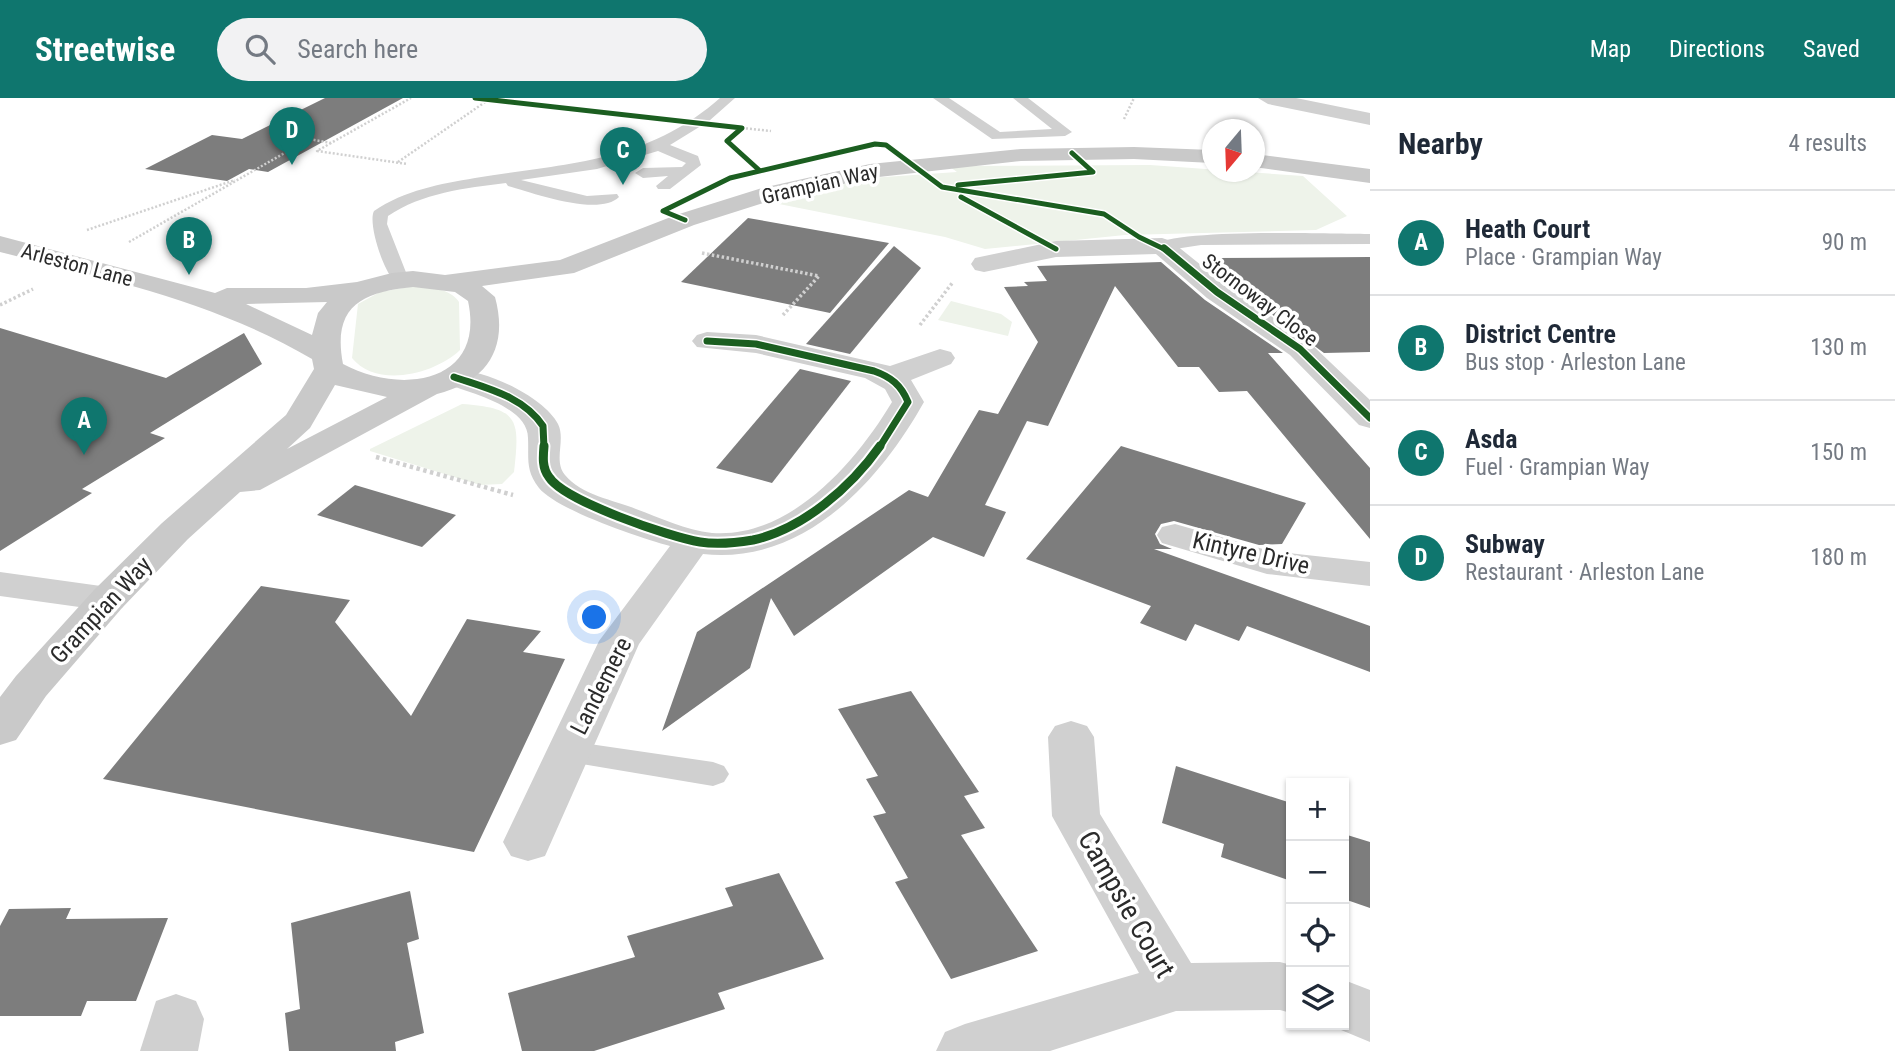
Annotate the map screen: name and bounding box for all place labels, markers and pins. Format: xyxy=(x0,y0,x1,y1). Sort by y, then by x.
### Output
pin: D xyxy=(269,107,315,165)
pin: C xyxy=(600,127,646,185)
pin: B xyxy=(166,217,212,275)
pin: A xyxy=(61,397,107,455)

